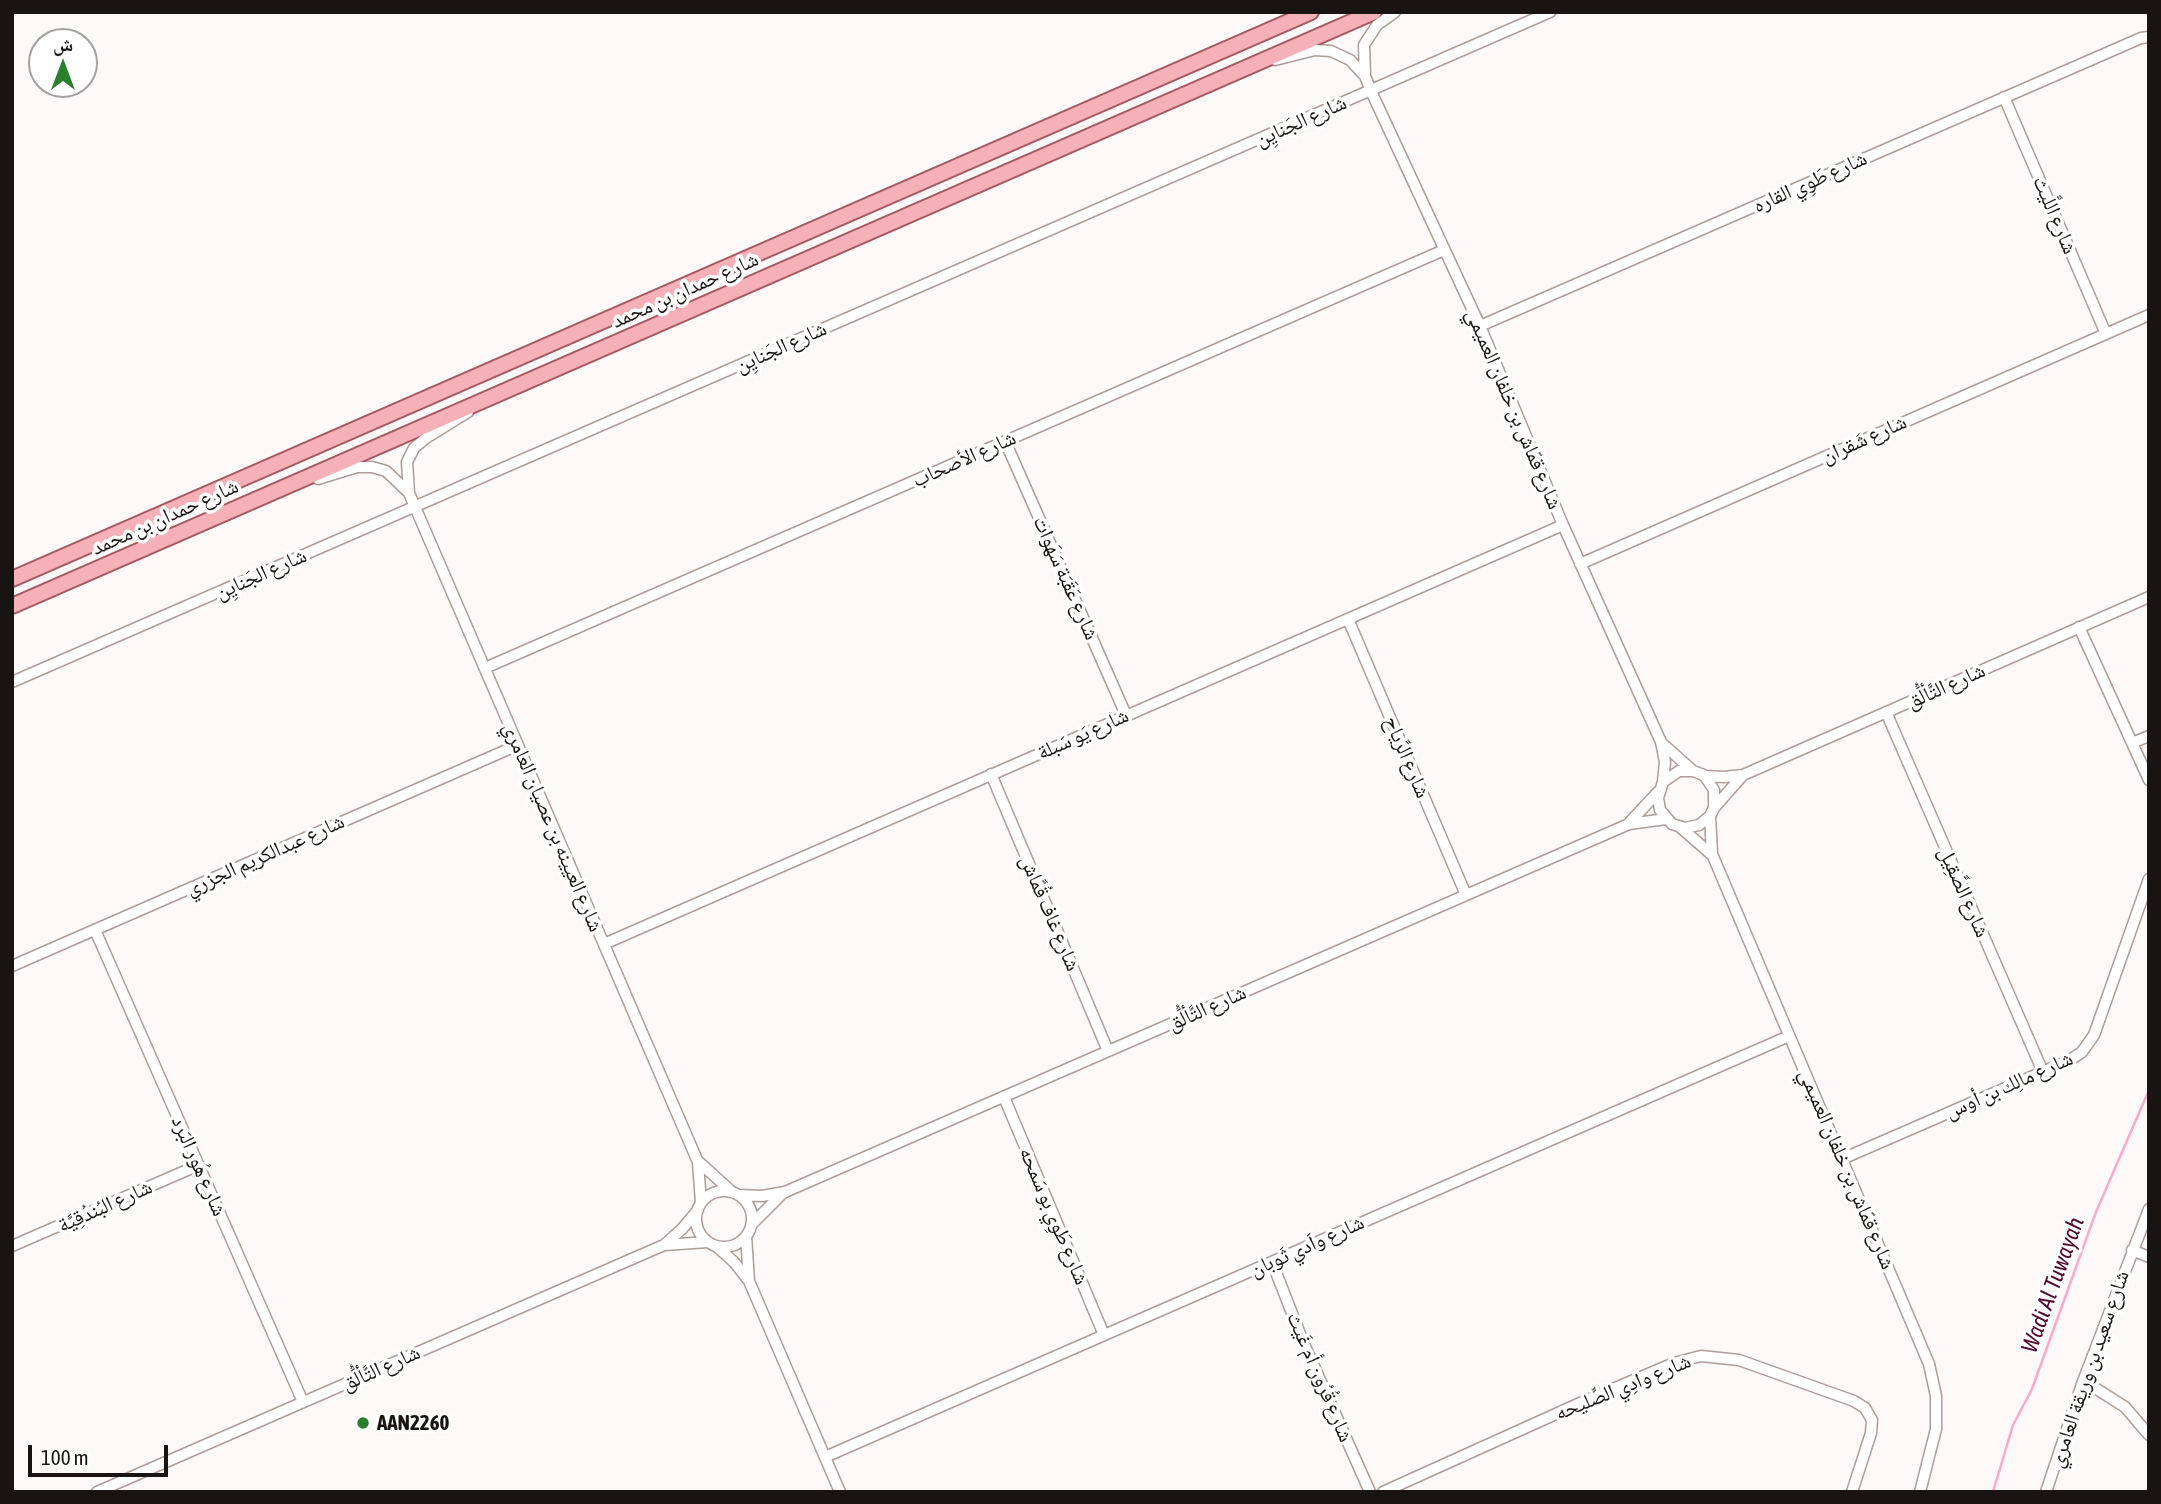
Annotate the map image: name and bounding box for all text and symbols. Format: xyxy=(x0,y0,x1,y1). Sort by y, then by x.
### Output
north arrow xyxy=(28,28,98,98)
text: ش xyxy=(53,33,73,55)
street label: شارع الجَنايِن xyxy=(1251,90,1351,152)
street label: شارع طَوِي القاره xyxy=(1749,146,1871,218)
street label: شارع اللَّيث xyxy=(2027,172,2083,258)
street label: شارع حمدان بن محمد xyxy=(608,246,762,334)
street label: شارع قمّاش بن خلفان العميمي xyxy=(1460,305,1568,513)
street label: شارع الجَنايِن xyxy=(731,316,831,378)
street label: شارع شَقران xyxy=(1818,409,1910,469)
street label: شارع الأصحاب xyxy=(908,425,1020,493)
street label: شارع حمدان بن محمد xyxy=(88,473,242,561)
street label: شارع عَقَبَة سَهَوات xyxy=(1027,512,1105,644)
street label: شارع الجَنايِن xyxy=(211,543,311,605)
street label: شارع التَّألُّق xyxy=(1903,658,1989,714)
street label: شارع يَو سَبلة xyxy=(1033,703,1133,765)
street label: شارع الرِّياح xyxy=(1378,712,1436,802)
street label: شارع العيينه بن عصيان العامري xyxy=(497,719,609,935)
street label: شارع عبدالكريم الجزري xyxy=(182,809,348,901)
street label: شارع الصَّقِيل xyxy=(1933,843,1995,941)
street label: شارع غاف قُمَّاش xyxy=(1014,851,1086,975)
street label: شارع التَّألُّق xyxy=(1164,980,1250,1036)
street label: شارع مالِك بن أوس xyxy=(1941,1046,2077,1124)
street label: شارع قمّاش بن خلفان العميمي xyxy=(1793,1065,1901,1273)
street label: شارع هُور البَرد xyxy=(166,1112,232,1220)
street label: شارع طَوِي بو سَمحه xyxy=(1014,1144,1094,1288)
street label: شارع البُندُقِيَّة xyxy=(54,1174,156,1238)
street label: شارع واَدي ثَوبان xyxy=(1246,1210,1368,1282)
water label: Wadi Al Tuwayah xyxy=(2016,1214,2090,1356)
street label: شارع سعيد بن وريقة العامري xyxy=(2043,1267,2135,1471)
street label: شارع قُرُون أم غَيث xyxy=(1281,1308,1359,1446)
street label: شارع التَّألُّق xyxy=(338,1340,424,1396)
street label: شارع وادِي الصِّليحه xyxy=(1551,1348,1695,1426)
place label: AAN2260 xyxy=(377,1410,449,1436)
marker: AAN2260 xyxy=(355,1415,371,1431)
scale bar xyxy=(32,1430,172,1474)
text: 100 m xyxy=(41,1445,89,1469)

